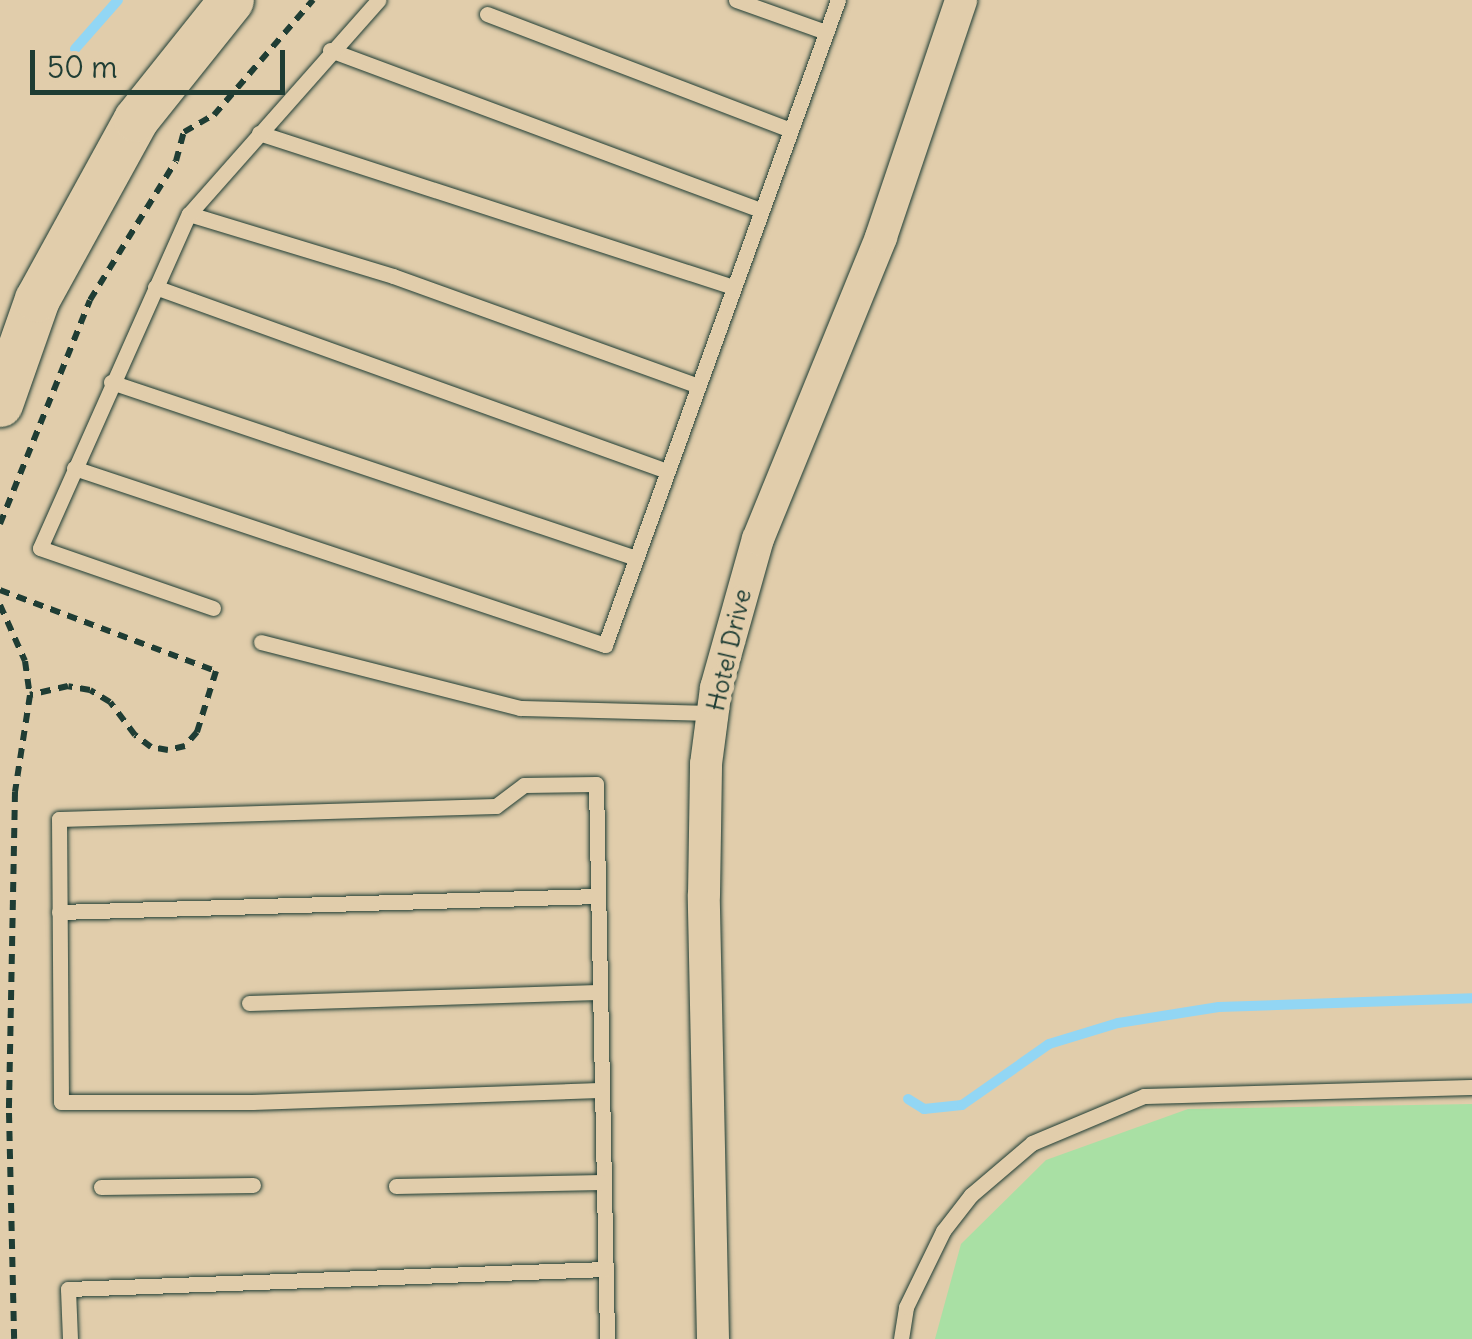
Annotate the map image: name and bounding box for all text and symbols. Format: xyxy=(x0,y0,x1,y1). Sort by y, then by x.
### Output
scale bar xyxy=(35,30,290,92)
text: 50 m xyxy=(47,48,117,86)
street label: Hotel Drive xyxy=(700,586,758,714)

